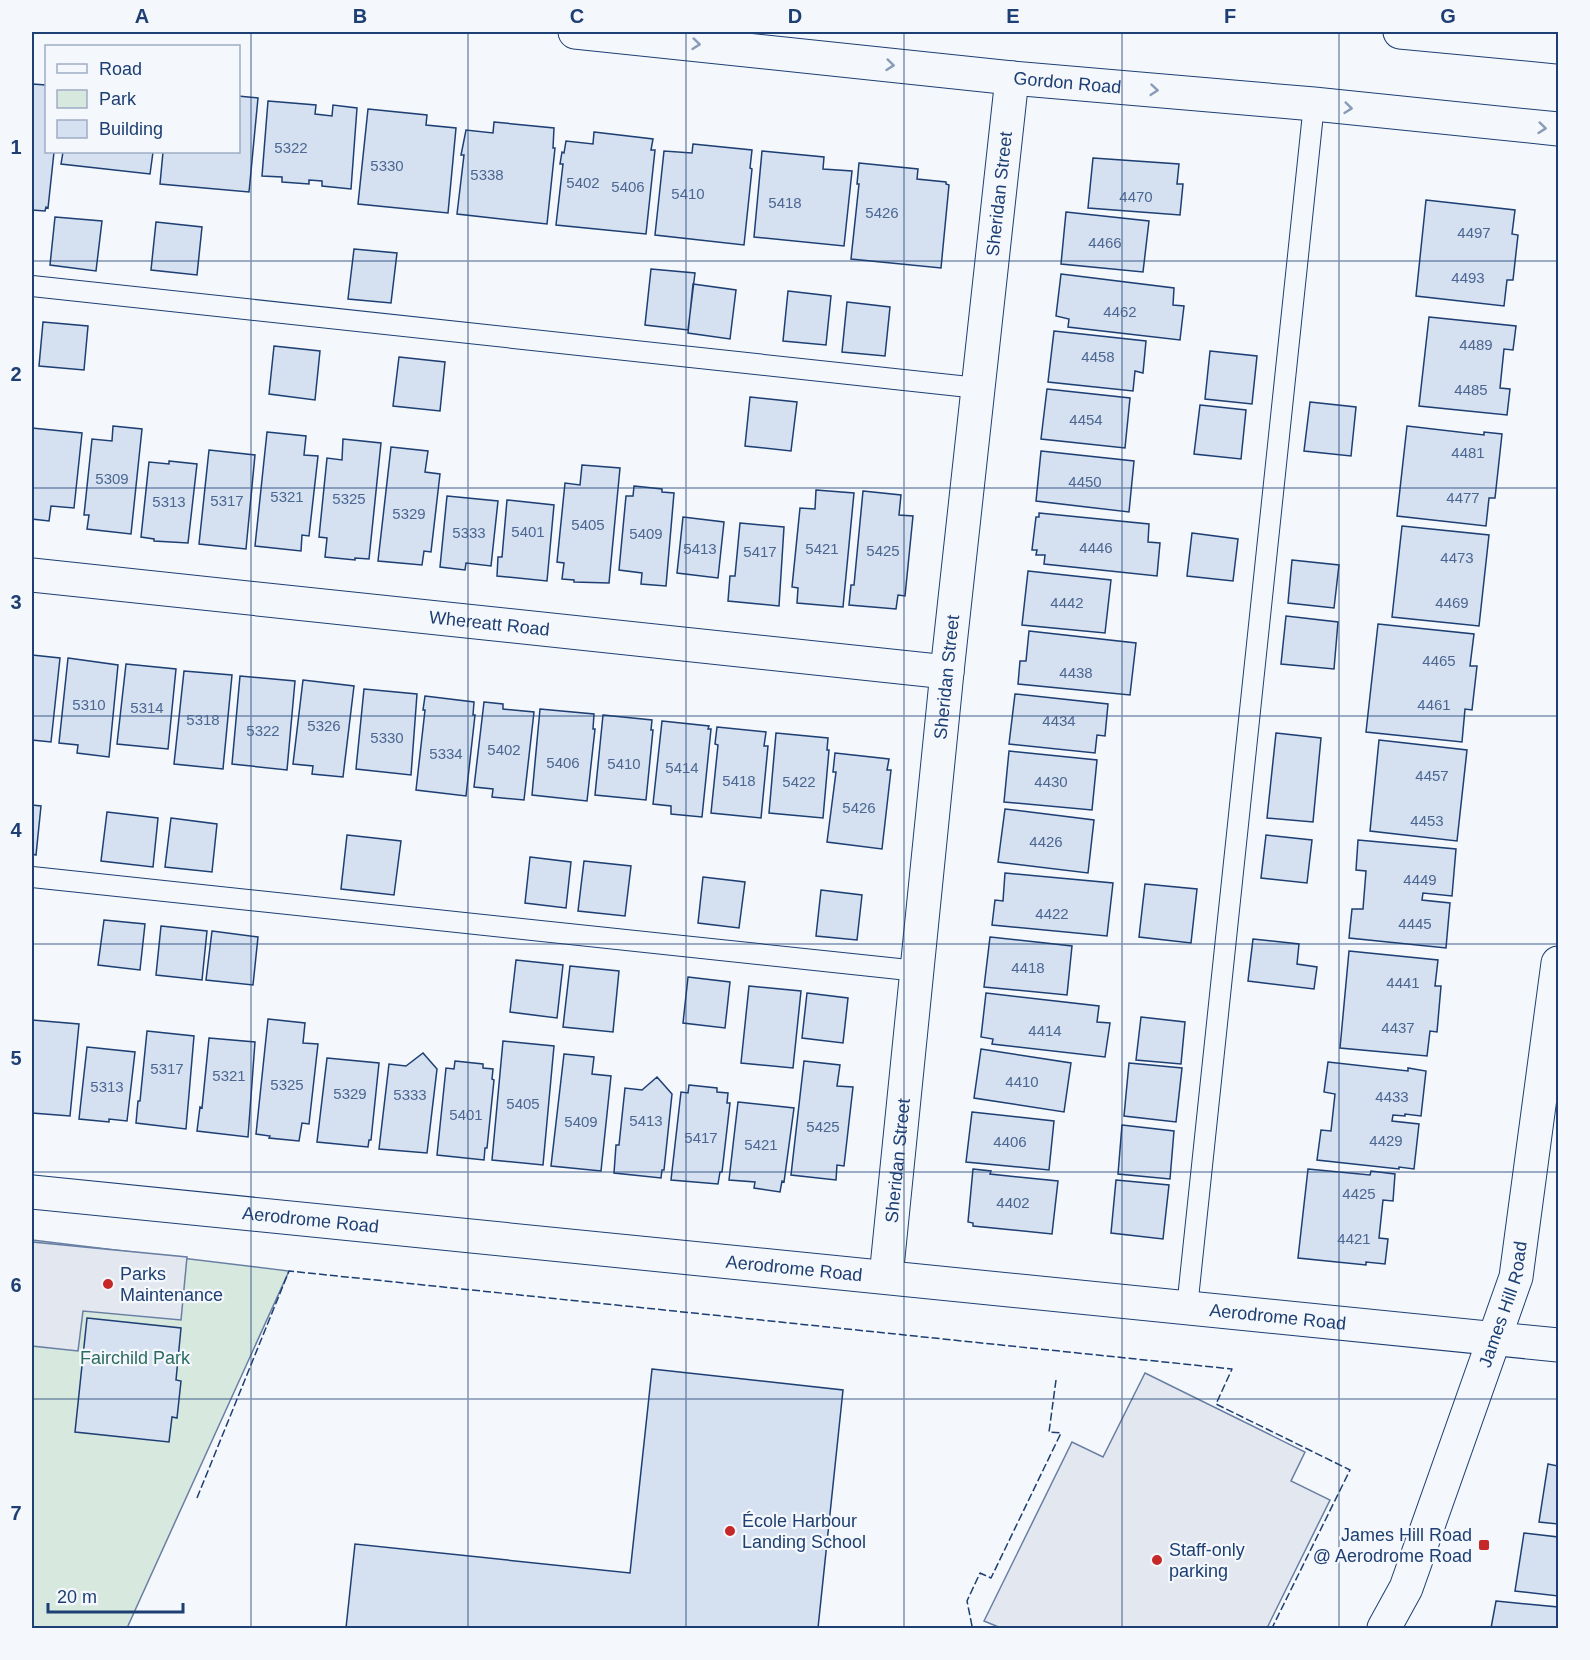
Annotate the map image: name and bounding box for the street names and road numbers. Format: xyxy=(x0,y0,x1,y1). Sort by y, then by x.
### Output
street label: Gordon Road xyxy=(1013,68,1122,97)
street label: Sheridan Street xyxy=(983,131,1016,257)
street label: Whereatt Road xyxy=(428,607,551,640)
street label: Sheridan Street xyxy=(930,614,963,740)
street label: Sheridan Street xyxy=(882,1097,914,1224)
street label: Aerodrome Road xyxy=(241,1203,380,1237)
street label: James Hill Road xyxy=(1475,1240,1531,1370)
street label: Aerodrome Road xyxy=(725,1252,863,1285)
street label: Aerodrome Road xyxy=(1209,1300,1347,1334)

